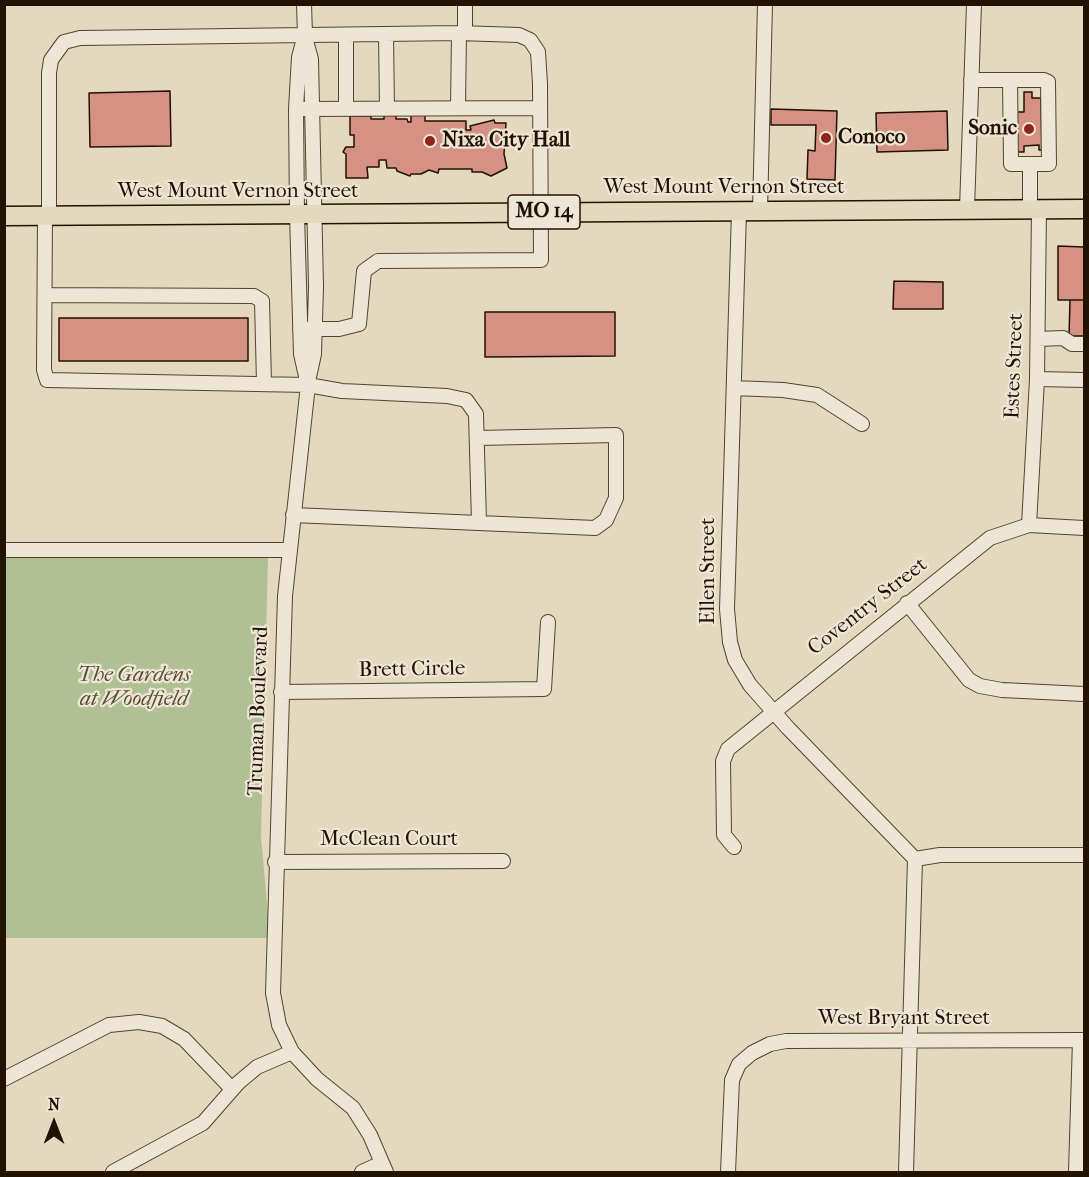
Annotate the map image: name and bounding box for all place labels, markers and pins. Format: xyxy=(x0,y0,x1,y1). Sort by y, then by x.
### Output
place label: Sonic xyxy=(968,116,1017,142)
marker: Sonic xyxy=(1022,122,1036,136)
place label: Conoco xyxy=(838,125,905,151)
place label: Nixa City Hall xyxy=(442,128,570,154)
marker: Conoco xyxy=(819,131,833,145)
marker: Nixa City Hall xyxy=(423,134,437,148)

